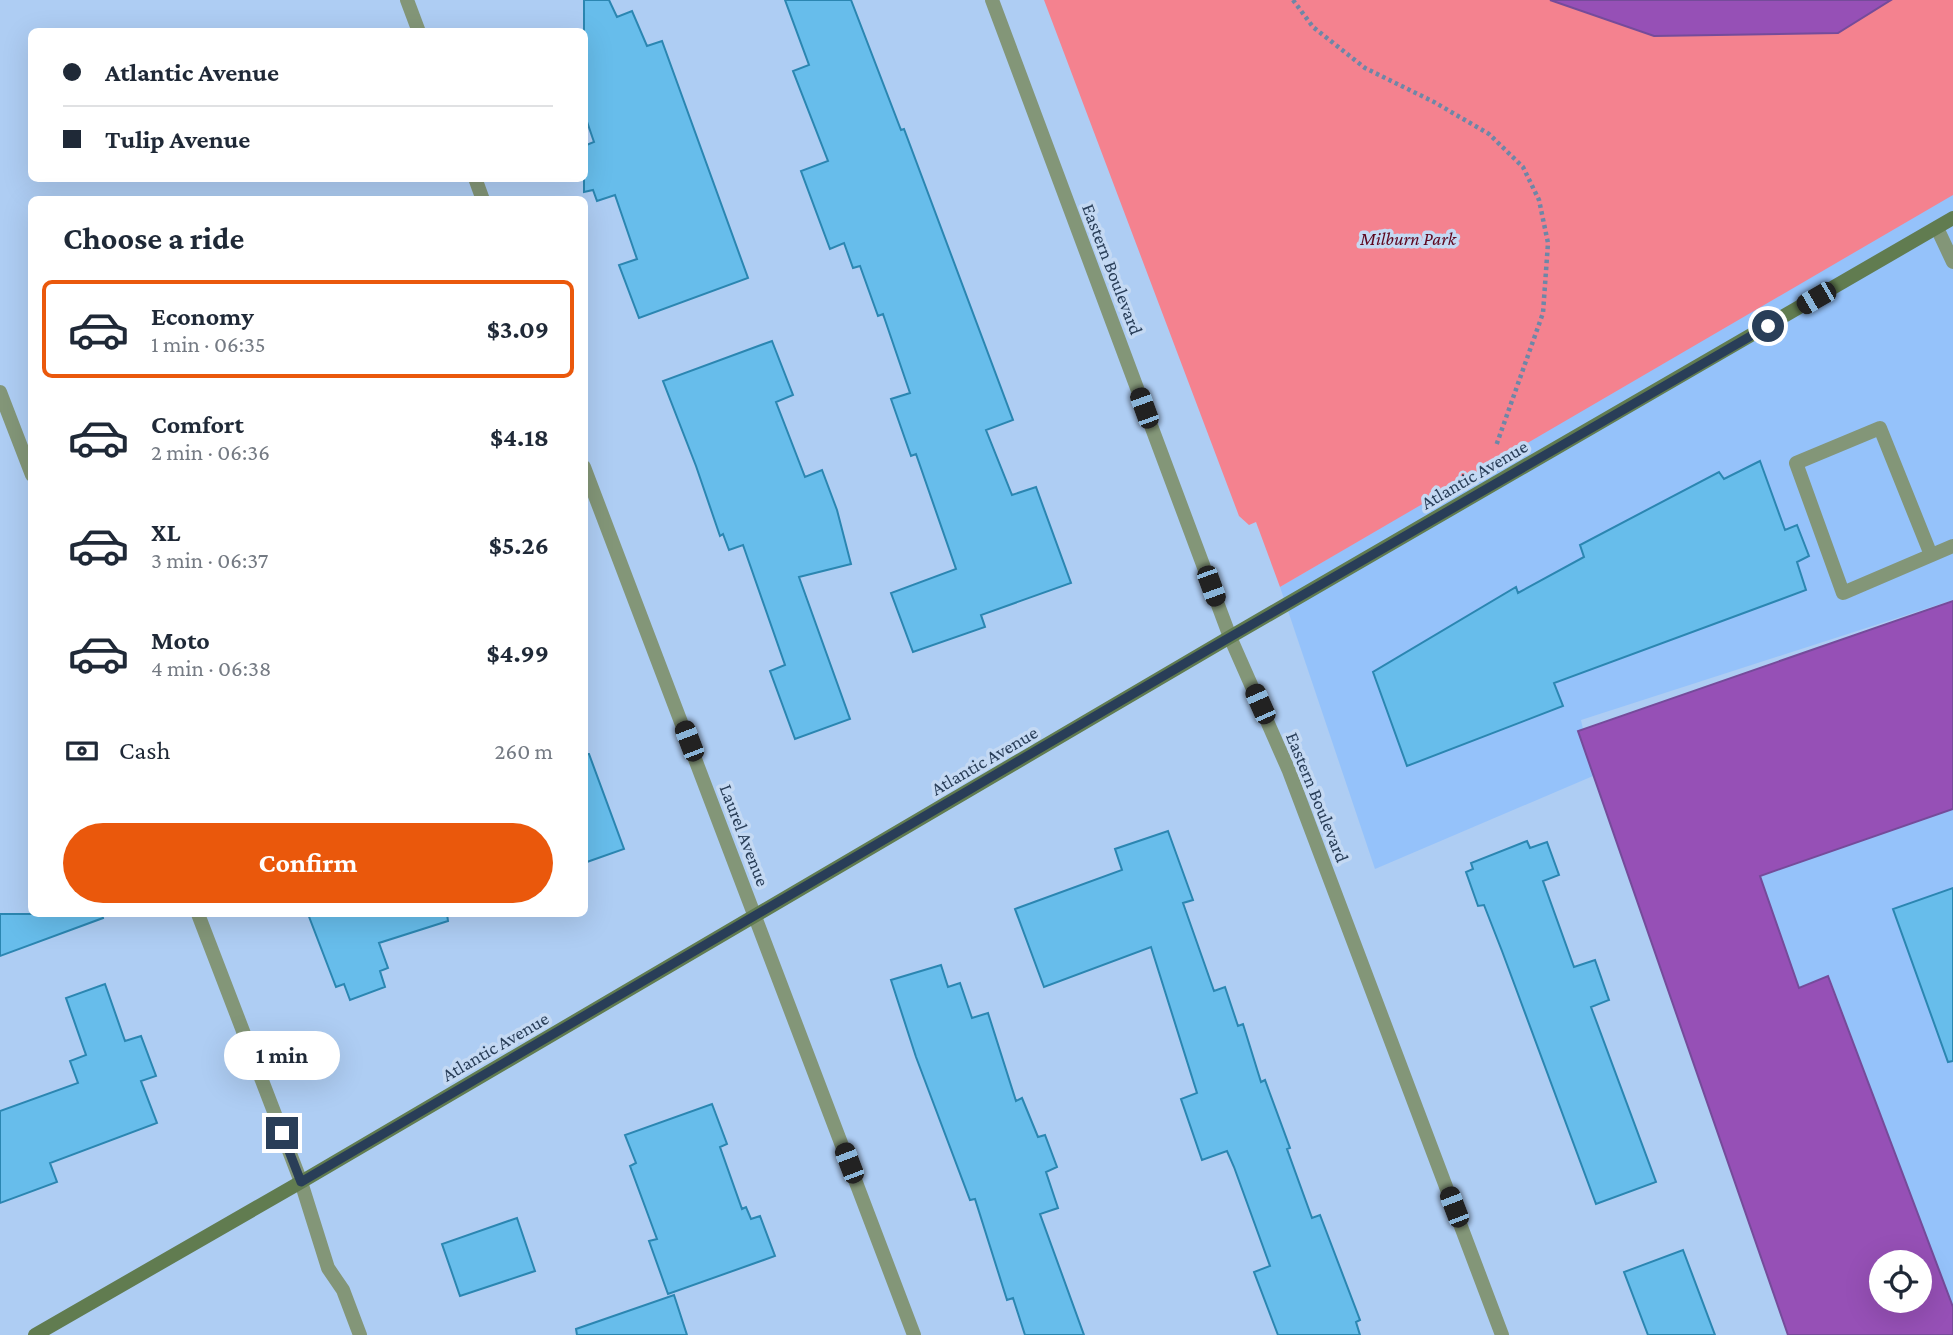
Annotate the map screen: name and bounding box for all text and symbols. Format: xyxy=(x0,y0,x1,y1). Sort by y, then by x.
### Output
text: Atlantic Avenue xyxy=(105,58,279,87)
text: Tulip Avenue xyxy=(105,125,250,154)
street label: Eastern Boulevard xyxy=(1078,201,1147,338)
text: Choose a ride xyxy=(63,220,244,256)
park label: Milburn Park xyxy=(1359,228,1457,249)
car xyxy=(1793,278,1840,318)
icon: car xyxy=(67,298,130,361)
text: Economy xyxy=(151,302,254,331)
route start xyxy=(1752,310,1784,342)
text: $3.09 xyxy=(487,315,549,344)
text: 1 min · 06:35 xyxy=(151,331,266,357)
car xyxy=(1127,385,1162,431)
icon: car xyxy=(67,406,130,469)
text: Comfort xyxy=(151,410,244,439)
text: $4.18 xyxy=(490,423,549,452)
street label: Atlantic Avenue xyxy=(1417,435,1531,513)
text: 2 min · 06:36 xyxy=(151,439,270,465)
icon: car xyxy=(67,514,130,577)
text: XL xyxy=(151,518,180,547)
text: $5.26 xyxy=(489,531,549,560)
text: 3 min · 06:37 xyxy=(151,547,268,573)
car xyxy=(1194,563,1229,609)
icon: car xyxy=(67,622,130,685)
text: Moto xyxy=(151,626,210,655)
text: $4.99 xyxy=(487,639,549,668)
text: 4 min · 06:38 xyxy=(151,655,271,681)
car xyxy=(1242,681,1279,727)
car xyxy=(672,718,707,764)
street label: Atlantic Avenue xyxy=(927,721,1041,799)
street label: Eastern Boulevard xyxy=(1282,729,1353,865)
icon: cash xyxy=(63,732,101,770)
text: Cash xyxy=(119,736,170,765)
text: 260 m xyxy=(495,738,553,764)
street label: Laurel Avenue xyxy=(715,781,774,889)
button: Confirm xyxy=(63,823,553,903)
street label: Atlantic Avenue xyxy=(438,1007,552,1085)
callout: 1 min xyxy=(224,1032,340,1080)
text: 1 min xyxy=(256,1042,308,1068)
route end xyxy=(266,1117,298,1149)
car xyxy=(832,1140,867,1186)
car xyxy=(1437,1184,1472,1230)
map controls xyxy=(1869,1250,1932,1313)
button: locate xyxy=(1869,1250,1932,1313)

